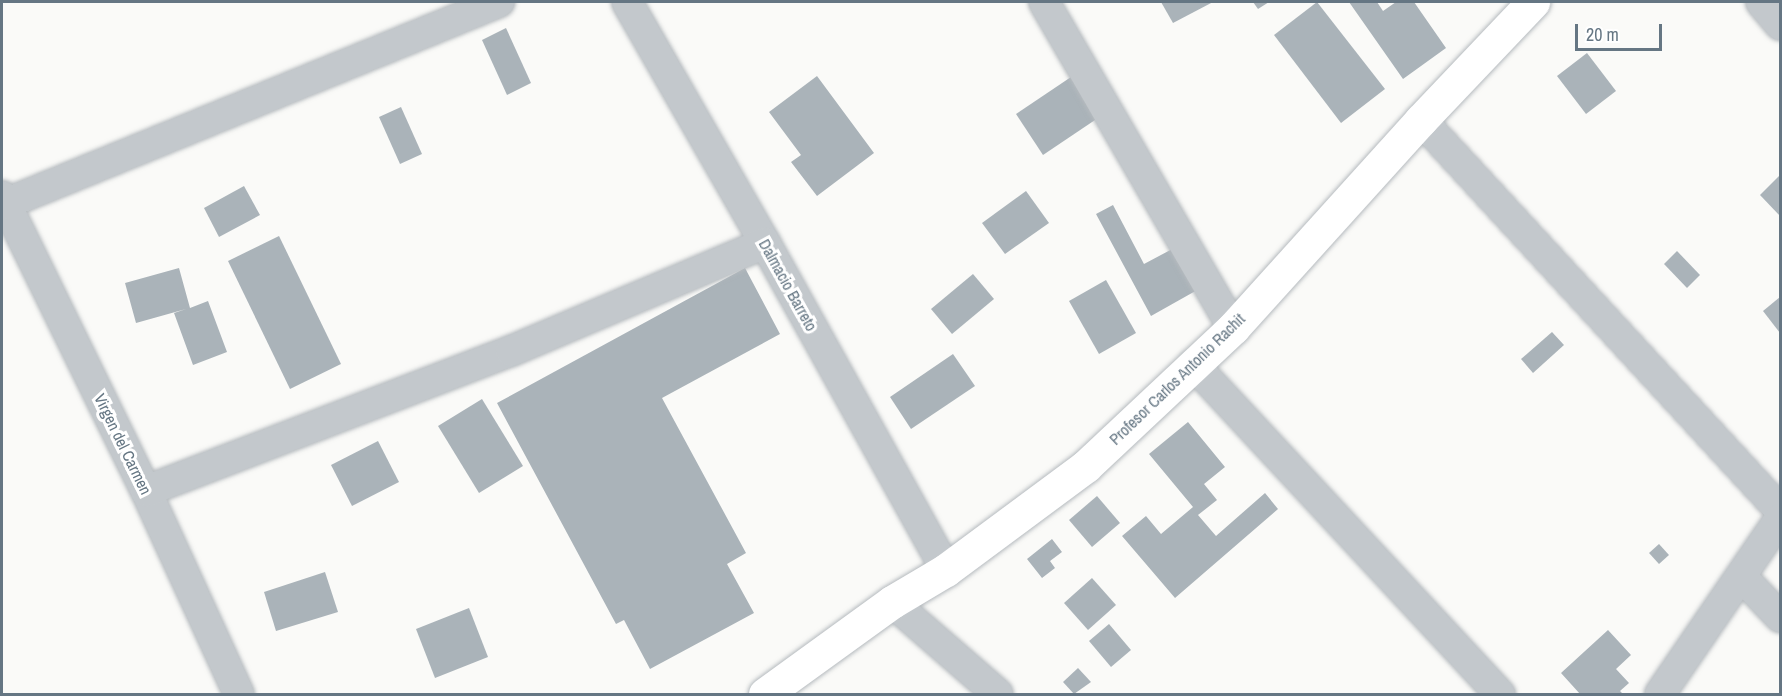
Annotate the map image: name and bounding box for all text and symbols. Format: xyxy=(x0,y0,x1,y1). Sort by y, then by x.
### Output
scale bar xyxy=(1578,12,1665,50)
text: 20 m xyxy=(1586,22,1619,47)
street label: Dalmacio Barreto xyxy=(755,236,821,334)
street label: Profesor Carlos Antonio Rachit xyxy=(1105,309,1249,449)
street label: Virgen del Carmen xyxy=(90,390,156,498)

